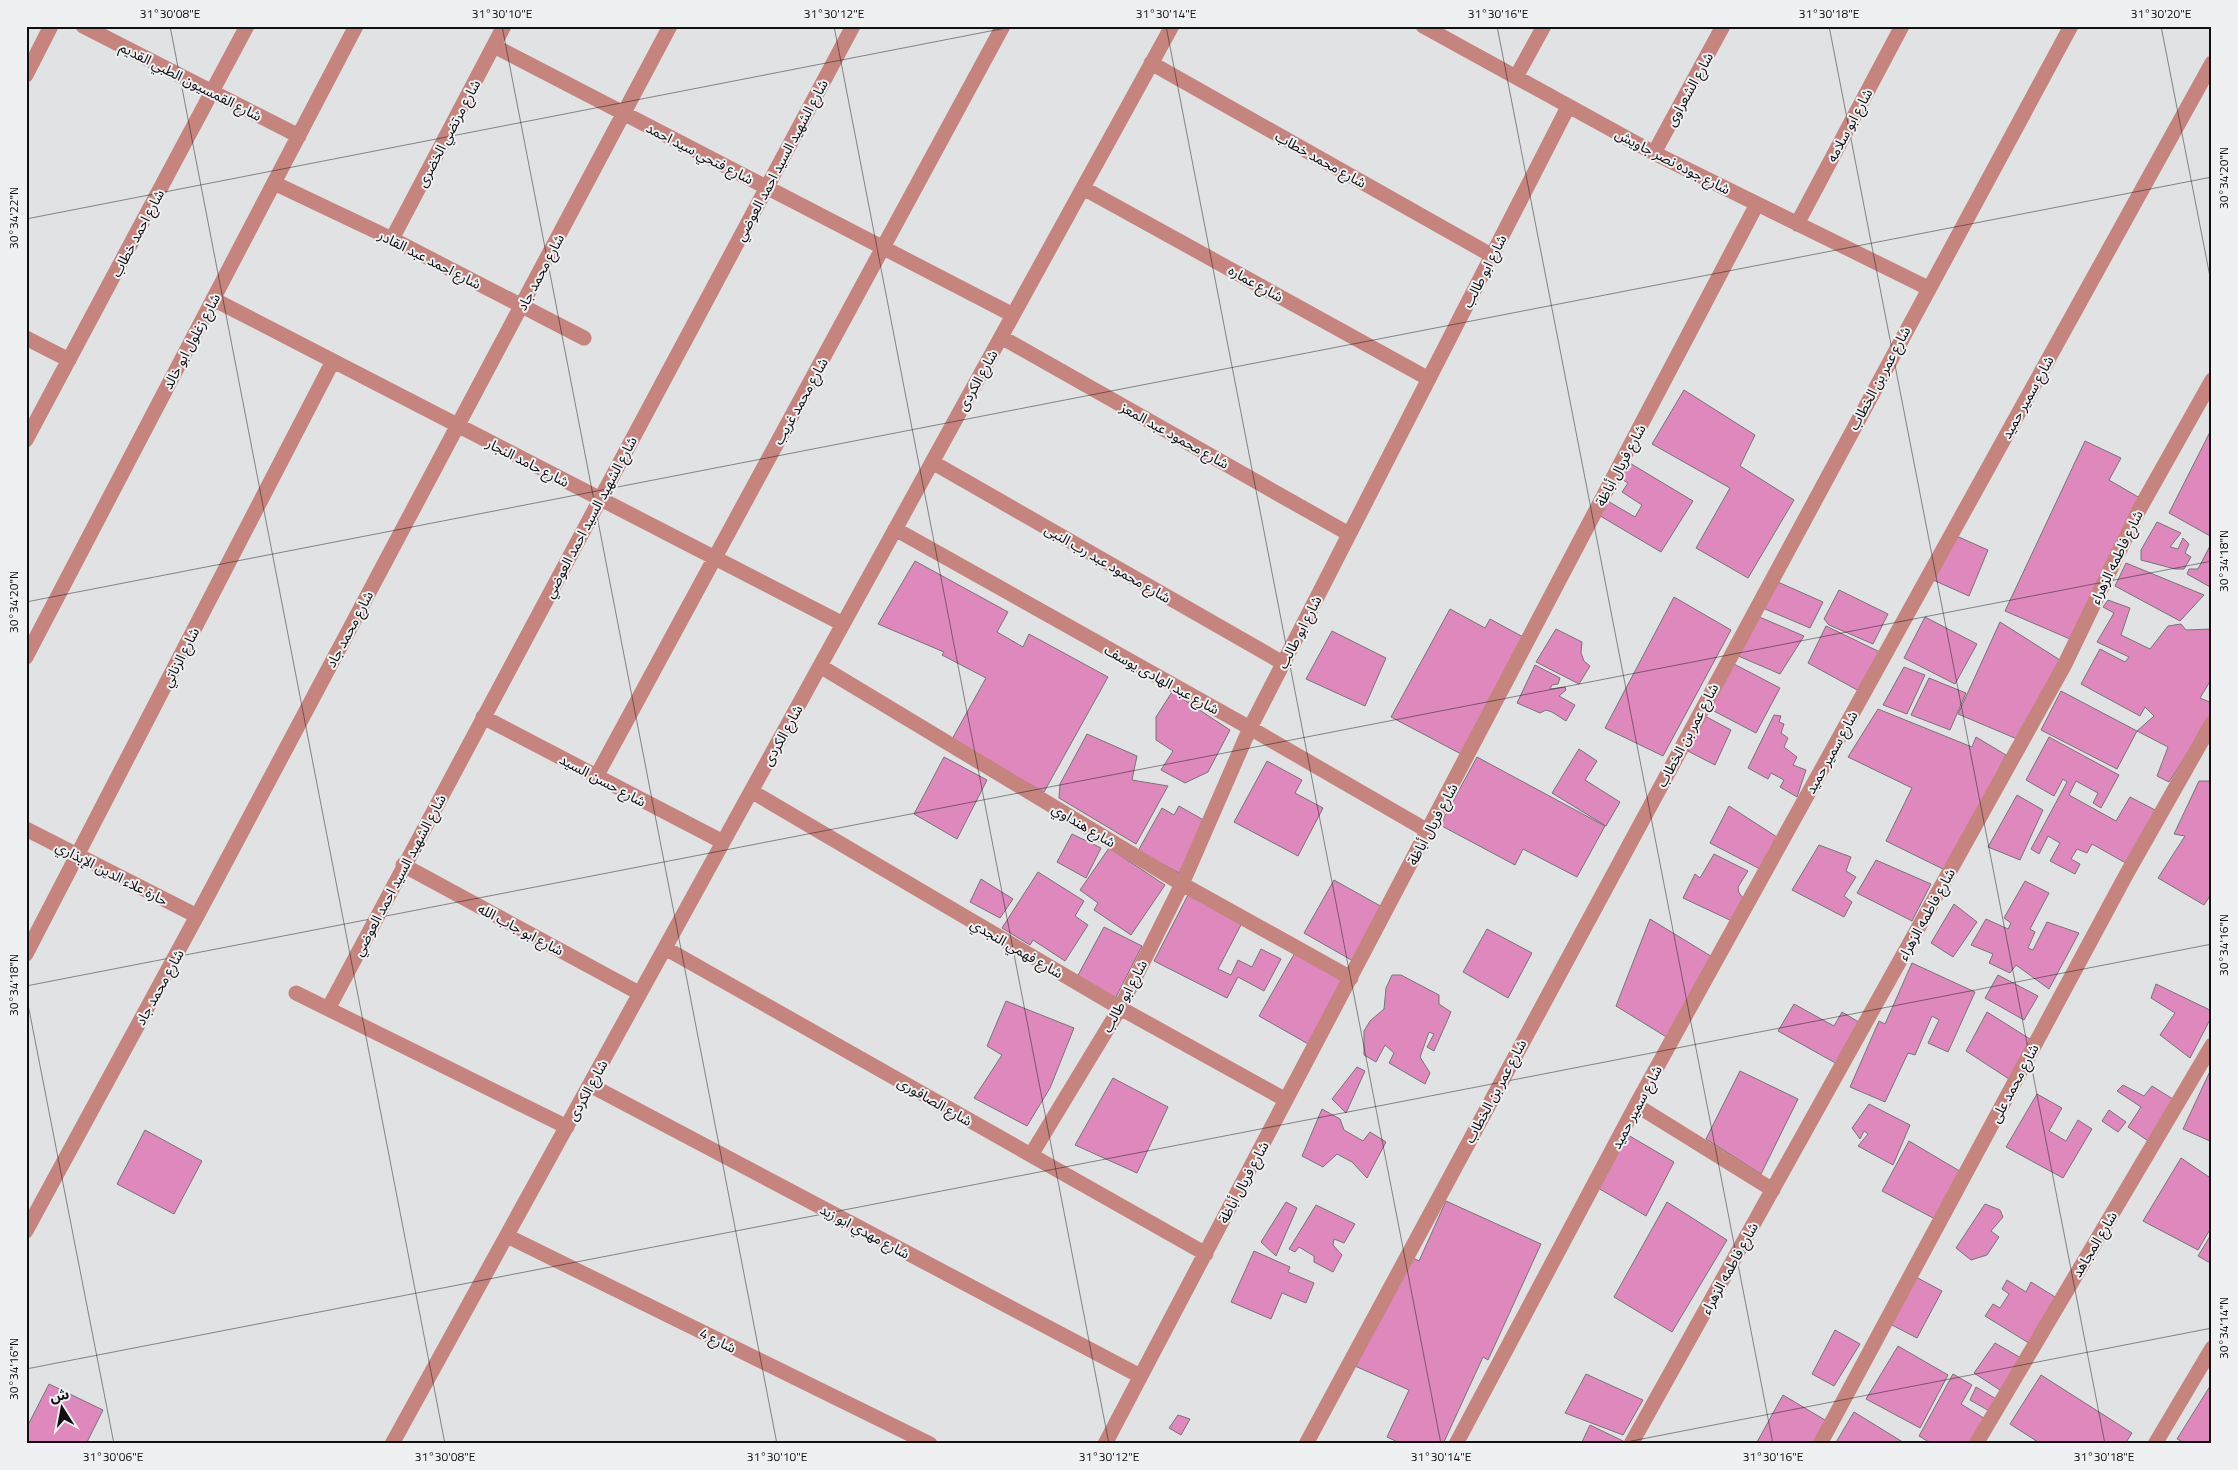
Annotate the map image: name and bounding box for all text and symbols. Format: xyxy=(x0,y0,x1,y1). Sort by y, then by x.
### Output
text: 31°30'08"E xyxy=(140,4,201,23)
text: 31°30'10"E xyxy=(472,4,533,23)
text: 31°30'12"E xyxy=(804,4,865,23)
text: 31°30'14"E xyxy=(1136,4,1197,23)
text: 31°30'16"E xyxy=(1468,4,1529,23)
text: 31°30'18"E xyxy=(1799,4,1860,23)
text: 31°30'20"E xyxy=(2131,4,2192,23)
street label: شارع القمسيون الطبي القديم xyxy=(116,36,266,127)
street label: شارع الشعراوى xyxy=(1660,48,1719,130)
street label: شارع مرتضي الخضرى xyxy=(411,75,486,191)
street label: شارع الشهيد السيد احمد العوضي xyxy=(729,75,834,245)
street label: شارع ابو سلامه xyxy=(1821,84,1878,166)
street label: شارع فتحي سيد احمد xyxy=(642,117,757,190)
street label: شارع جوده نصر جاويش xyxy=(1611,123,1734,200)
street label: شارع محمد خطاب xyxy=(1271,125,1370,194)
text: 30°34'20"N xyxy=(2214,147,2233,209)
street label: شارع احمد خطاب xyxy=(105,185,170,281)
text: 30°34'22"N xyxy=(4,187,23,249)
street label: شارع احمد عبد القادر xyxy=(374,224,485,295)
street label: شارع محمد جاد xyxy=(511,230,570,315)
street label: شارع ابو طالب xyxy=(1457,231,1512,312)
street label: شارع عماره xyxy=(1224,259,1287,308)
street label: شارع زغلول ابو خالد xyxy=(157,289,226,393)
street label: شارع عمر بن الخطاب xyxy=(1843,322,1916,434)
street label: شارع الكردى xyxy=(952,346,1003,415)
street label: شارع سمير حميد xyxy=(1995,352,2059,443)
street label: شارع محمد غريب xyxy=(767,354,834,449)
street label: شارع محمود عبد المعز xyxy=(1115,396,1233,474)
street label: شارع فريال أباظة xyxy=(1590,420,1651,510)
street label: شارع حامد النجار xyxy=(482,432,573,493)
street label: شارع الشهيد السيد احمد العوضي xyxy=(538,432,643,602)
street label: شارع فاطمه الزهراء xyxy=(2084,506,2149,608)
street label: شارع محمود عبد رب النبى xyxy=(1041,518,1175,609)
text: 30°34'18"N xyxy=(2214,530,2233,592)
text: 30°34'20"N xyxy=(4,571,23,633)
street label: شارع محمد جاد xyxy=(320,587,379,672)
street label: شارع ابو طالب xyxy=(1272,592,1327,673)
street label: شارع الزناتي xyxy=(156,623,205,691)
street label: شارع عبد الهادى يوسف xyxy=(1100,639,1223,720)
street label: شارع عمر بن الخطاب xyxy=(1651,679,1724,791)
street label: شارع الكردى xyxy=(757,701,808,770)
street label: شارع سمير حميد xyxy=(1799,707,1863,798)
street label: شارع حسن السيد xyxy=(556,748,650,813)
street label: شارع فريال أباظة xyxy=(1402,779,1463,869)
street label: شارع الشهيد السيد احمد العوضي xyxy=(347,790,452,960)
street label: شارع هنداوي xyxy=(1048,798,1120,853)
street label: حارة علاء الدين الإبذاري xyxy=(52,836,172,912)
street label: شارع فاطمه الزهراء xyxy=(1892,864,1961,964)
street label: شارع ابو جاب الله xyxy=(474,898,568,961)
street label: شارع فهمي النجدي xyxy=(966,913,1067,984)
text: 30°34'16"N xyxy=(2214,914,2233,976)
street label: شارع محمد جاد xyxy=(129,945,189,1029)
text: 30°34'18"N xyxy=(4,954,23,1016)
street label: شارع ابو طالب xyxy=(1096,956,1153,1037)
street label: شارع عمر بن الخطاب xyxy=(1459,1035,1532,1147)
street label: شارع محمد على xyxy=(1984,1040,2045,1127)
street label: شارع الكردى xyxy=(562,1056,613,1125)
street label: شارع سمير حميد xyxy=(1605,1061,1668,1153)
street label: شارع الصافورى xyxy=(893,1071,976,1132)
street label: شارع فريال أباظة xyxy=(1213,1137,1274,1227)
street label: شارع مهدي ابو زيد xyxy=(816,1198,914,1265)
street label: شارع المجاهد xyxy=(2066,1207,2123,1282)
street label: شارع فاطمه الزهراء xyxy=(1695,1218,1764,1318)
text: 30°34'14"N xyxy=(2214,1297,2233,1359)
street label: شارع 4 xyxy=(696,1322,740,1359)
text: 30°34'16"N xyxy=(4,1338,23,1400)
north arrow xyxy=(38,1382,88,1432)
text: ش xyxy=(48,1383,71,1407)
text: 31°30'06"E xyxy=(83,1447,144,1466)
text: 31°30'08"E xyxy=(415,1447,476,1466)
text: 31°30'10"E xyxy=(747,1447,808,1466)
text: 31°30'12"E xyxy=(1079,1447,1140,1466)
text: 31°30'14"E xyxy=(1411,1447,1472,1466)
text: 31°30'16"E xyxy=(1743,1447,1804,1466)
text: 31°30'18"E xyxy=(2074,1447,2135,1466)

